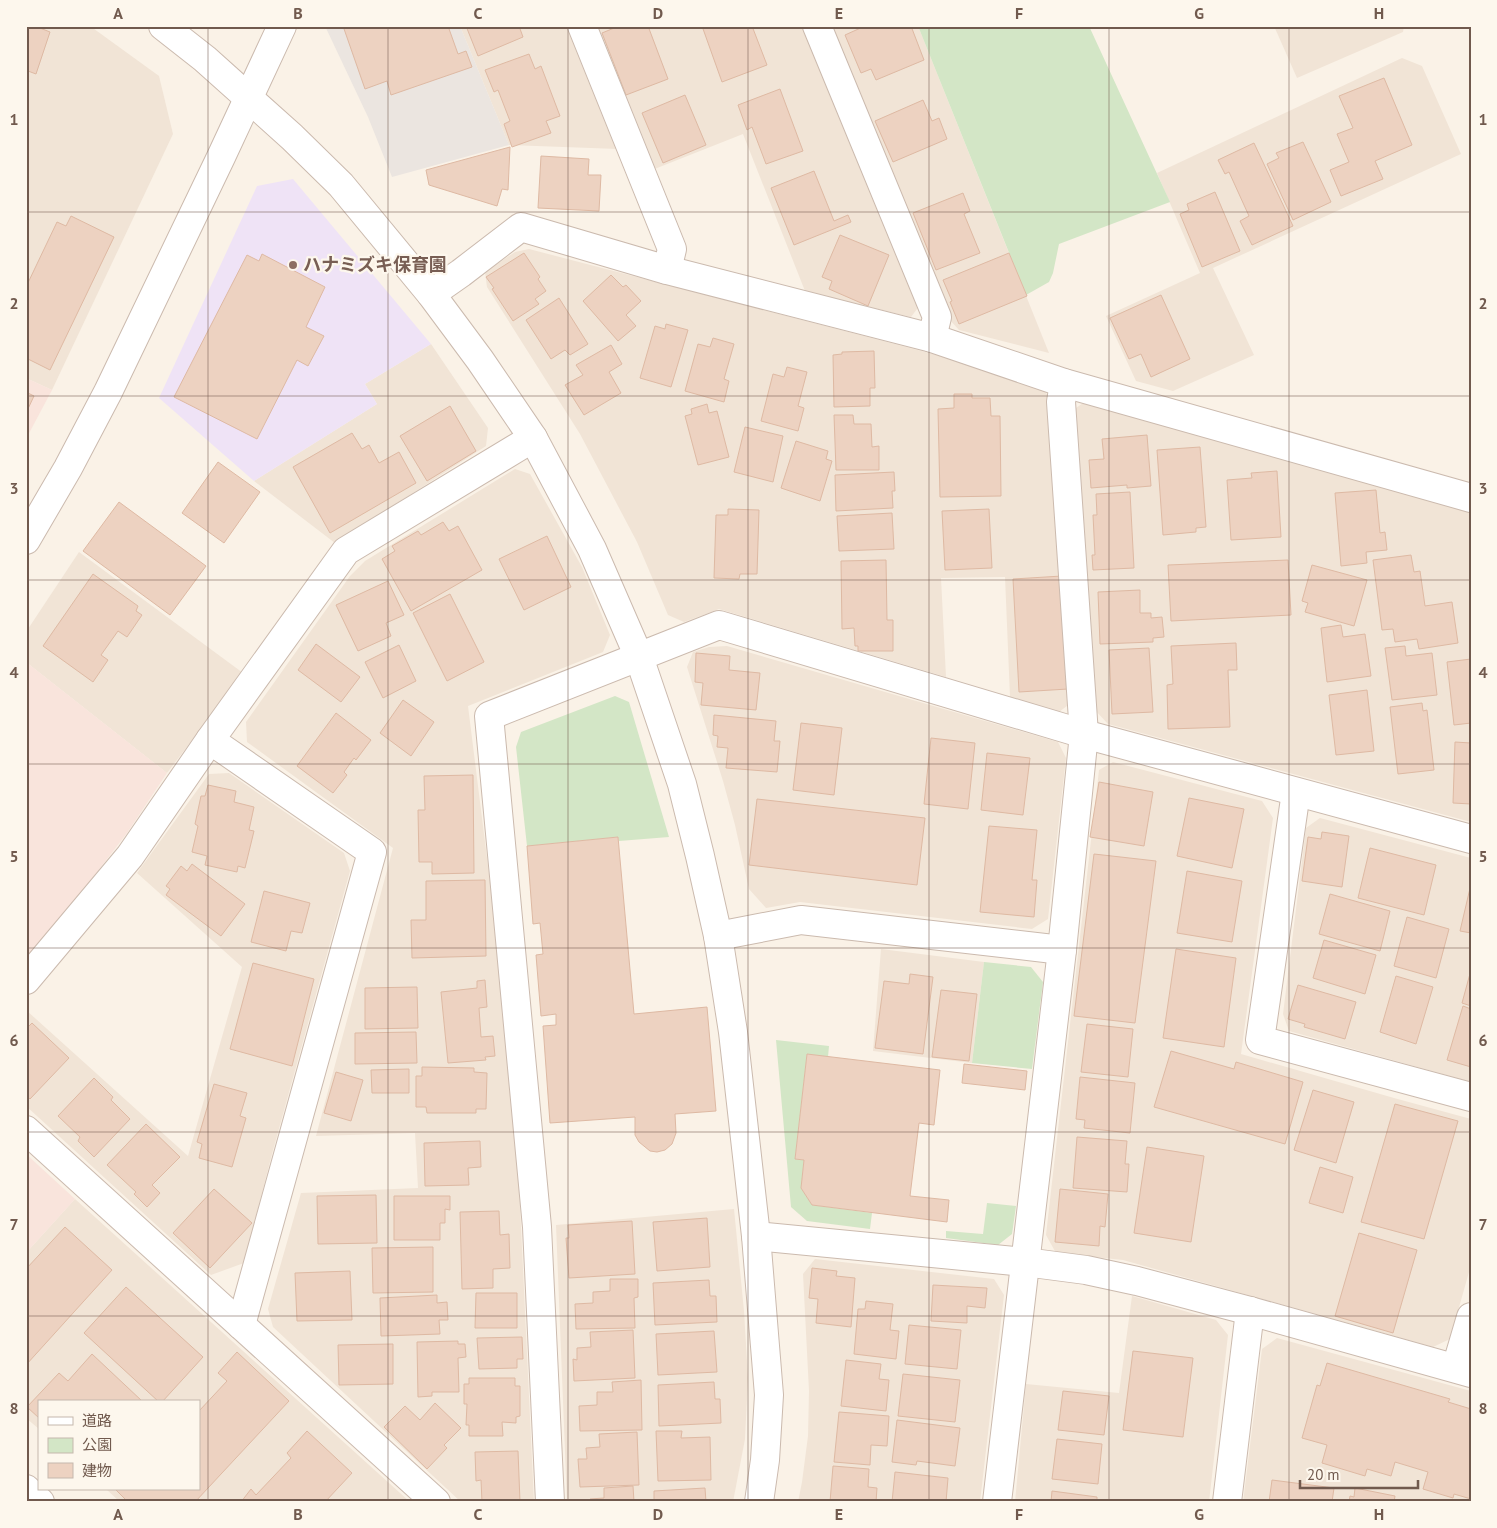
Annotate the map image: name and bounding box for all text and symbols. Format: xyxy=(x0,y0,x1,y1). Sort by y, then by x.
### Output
text: A xyxy=(113,3,123,23)
text: B xyxy=(293,3,303,23)
text: C xyxy=(474,3,483,23)
text: D xyxy=(653,3,663,23)
text: E xyxy=(835,3,843,23)
text: F xyxy=(1015,3,1023,23)
text: G xyxy=(1194,3,1204,23)
text: H xyxy=(1374,3,1384,23)
text: 1 xyxy=(9,109,19,129)
text: 1 xyxy=(1478,109,1488,129)
place label: ハナミズキ保育園 xyxy=(303,253,447,276)
marker: ハナミズキ保育園 xyxy=(287,259,299,271)
text: 2 xyxy=(9,293,19,313)
text: 2 xyxy=(1478,293,1488,313)
text: 3 xyxy=(9,478,19,498)
text: 3 xyxy=(1478,478,1488,498)
text: 4 xyxy=(9,662,19,682)
text: 4 xyxy=(1478,662,1488,682)
text: 5 xyxy=(9,846,19,866)
text: 5 xyxy=(1478,846,1488,866)
text: 6 xyxy=(9,1030,19,1050)
text: 6 xyxy=(1478,1030,1488,1050)
text: 7 xyxy=(9,1214,19,1234)
text: 7 xyxy=(1478,1214,1488,1234)
text: 8 xyxy=(9,1398,19,1418)
text: 8 xyxy=(1478,1398,1488,1418)
legend xyxy=(38,1400,200,1490)
text: 道路 xyxy=(82,1411,112,1430)
text: 公園 xyxy=(82,1435,112,1454)
scale bar xyxy=(1300,1458,1417,1490)
text: 建物 xyxy=(82,1461,112,1480)
text: 20 m xyxy=(1307,1465,1340,1484)
text: A xyxy=(113,1504,123,1524)
text: B xyxy=(293,1504,303,1524)
text: C xyxy=(474,1504,483,1524)
text: D xyxy=(653,1504,663,1524)
text: E xyxy=(835,1504,843,1524)
text: F xyxy=(1015,1504,1023,1524)
text: G xyxy=(1194,1504,1204,1524)
text: H xyxy=(1374,1504,1384,1524)

